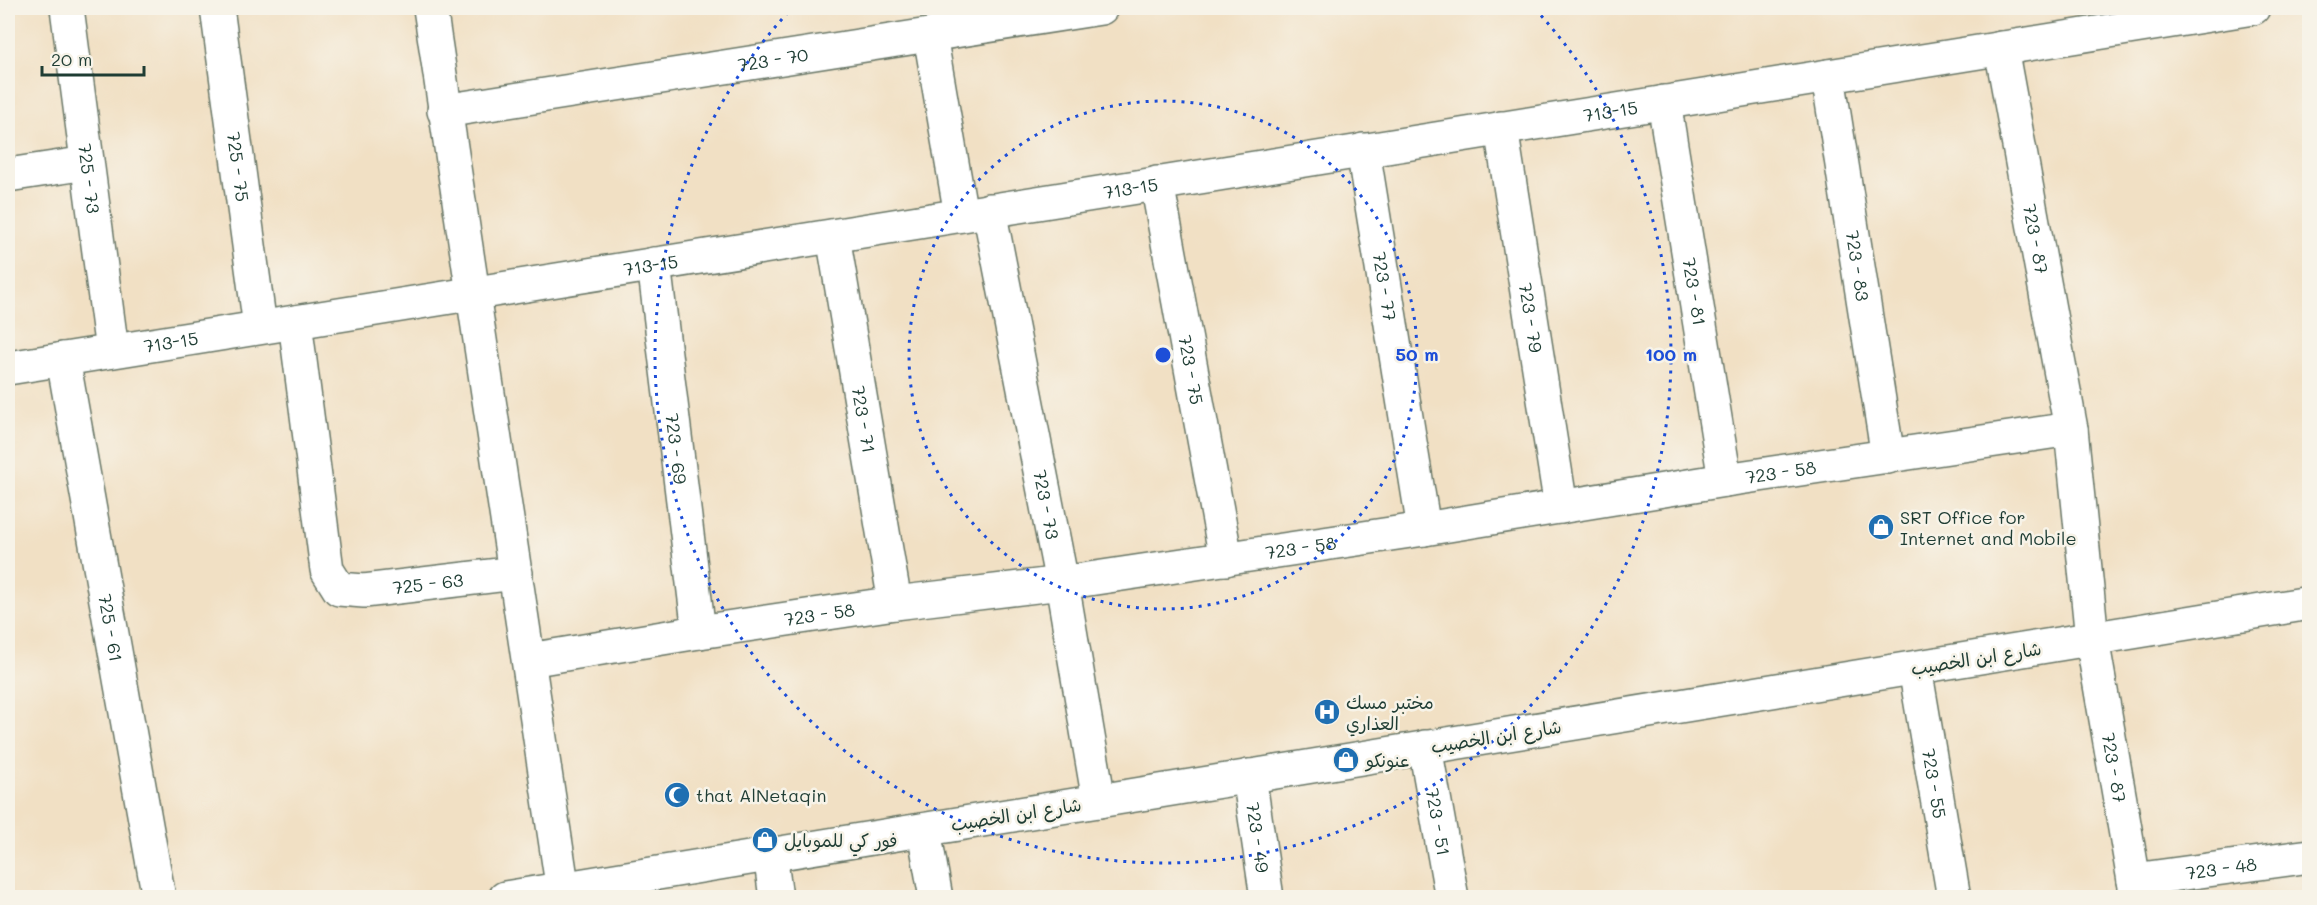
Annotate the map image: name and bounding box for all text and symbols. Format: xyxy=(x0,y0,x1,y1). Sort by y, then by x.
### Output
scale bar xyxy=(42,39,144,77)
street label: 723 - 70 xyxy=(736,42,810,77)
text: 20 m xyxy=(51,47,92,71)
street label: 713-15 xyxy=(1582,95,1639,127)
street label: 725 - 75 xyxy=(222,130,255,203)
street label: 725 - 73 xyxy=(73,142,106,215)
street label: 713-15 xyxy=(1102,172,1160,204)
street label: 723 - 87 xyxy=(2018,202,2054,276)
street label: 723 - 83 xyxy=(1840,229,1875,303)
street label: 713-15 xyxy=(622,249,680,281)
street label: 723 - 77 xyxy=(1368,250,1402,323)
street label: 723 - 81 xyxy=(1677,256,1712,327)
street label: 723 - 79 xyxy=(1514,281,1548,355)
street label: 713-15 xyxy=(142,326,200,358)
street label: 723 - 75 xyxy=(1173,333,1209,407)
text: 50 m xyxy=(1396,342,1438,366)
text: 100 m xyxy=(1645,342,1697,366)
centre of rings xyxy=(1153,345,1173,365)
street label: 723 - 71 xyxy=(847,384,881,455)
street label: 723 - 69 xyxy=(660,412,693,486)
street label: 723 - 58 xyxy=(1744,455,1818,489)
street label: 723 - 73 xyxy=(1028,468,1065,541)
place label: SRT Office for Internet and Mobile xyxy=(1900,505,2077,550)
shop icon: SRT Office for Internet and Mobile xyxy=(1866,512,1896,542)
street label: 723 - 58 xyxy=(1264,530,1338,565)
street label: 725 - 63 xyxy=(391,567,465,600)
street label: 725 - 61 xyxy=(93,592,129,664)
street label: 723 - 58 xyxy=(782,597,856,631)
street label: شارع ابن الخصيب xyxy=(1909,636,2043,681)
place label: مختبر مسك العذاري xyxy=(1346,690,1434,737)
hospital icon: مختبر مسك العذاري xyxy=(1312,697,1342,727)
street label: شارع ابن الخصيب xyxy=(1429,714,1563,759)
street label: 723 - 87 xyxy=(2096,731,2132,805)
shop icon: عنونكو xyxy=(1331,745,1361,775)
street label: 723 - 55 xyxy=(1917,746,1952,820)
place label: عنونكو xyxy=(1364,748,1411,772)
mosque icon: that AlNetaqin xyxy=(662,780,692,810)
place label: that AlNetaqin xyxy=(696,783,827,807)
street label: 723 - 51 xyxy=(1421,786,1456,858)
street label: شارع ابن الخصيب xyxy=(949,792,1083,837)
street label: 723 - 49 xyxy=(1241,800,1275,875)
shop icon: فور كي للموبايل xyxy=(750,825,780,855)
place label: فور كي للموبايل xyxy=(784,828,897,857)
street label: 723 - 48 xyxy=(2184,851,2258,885)

